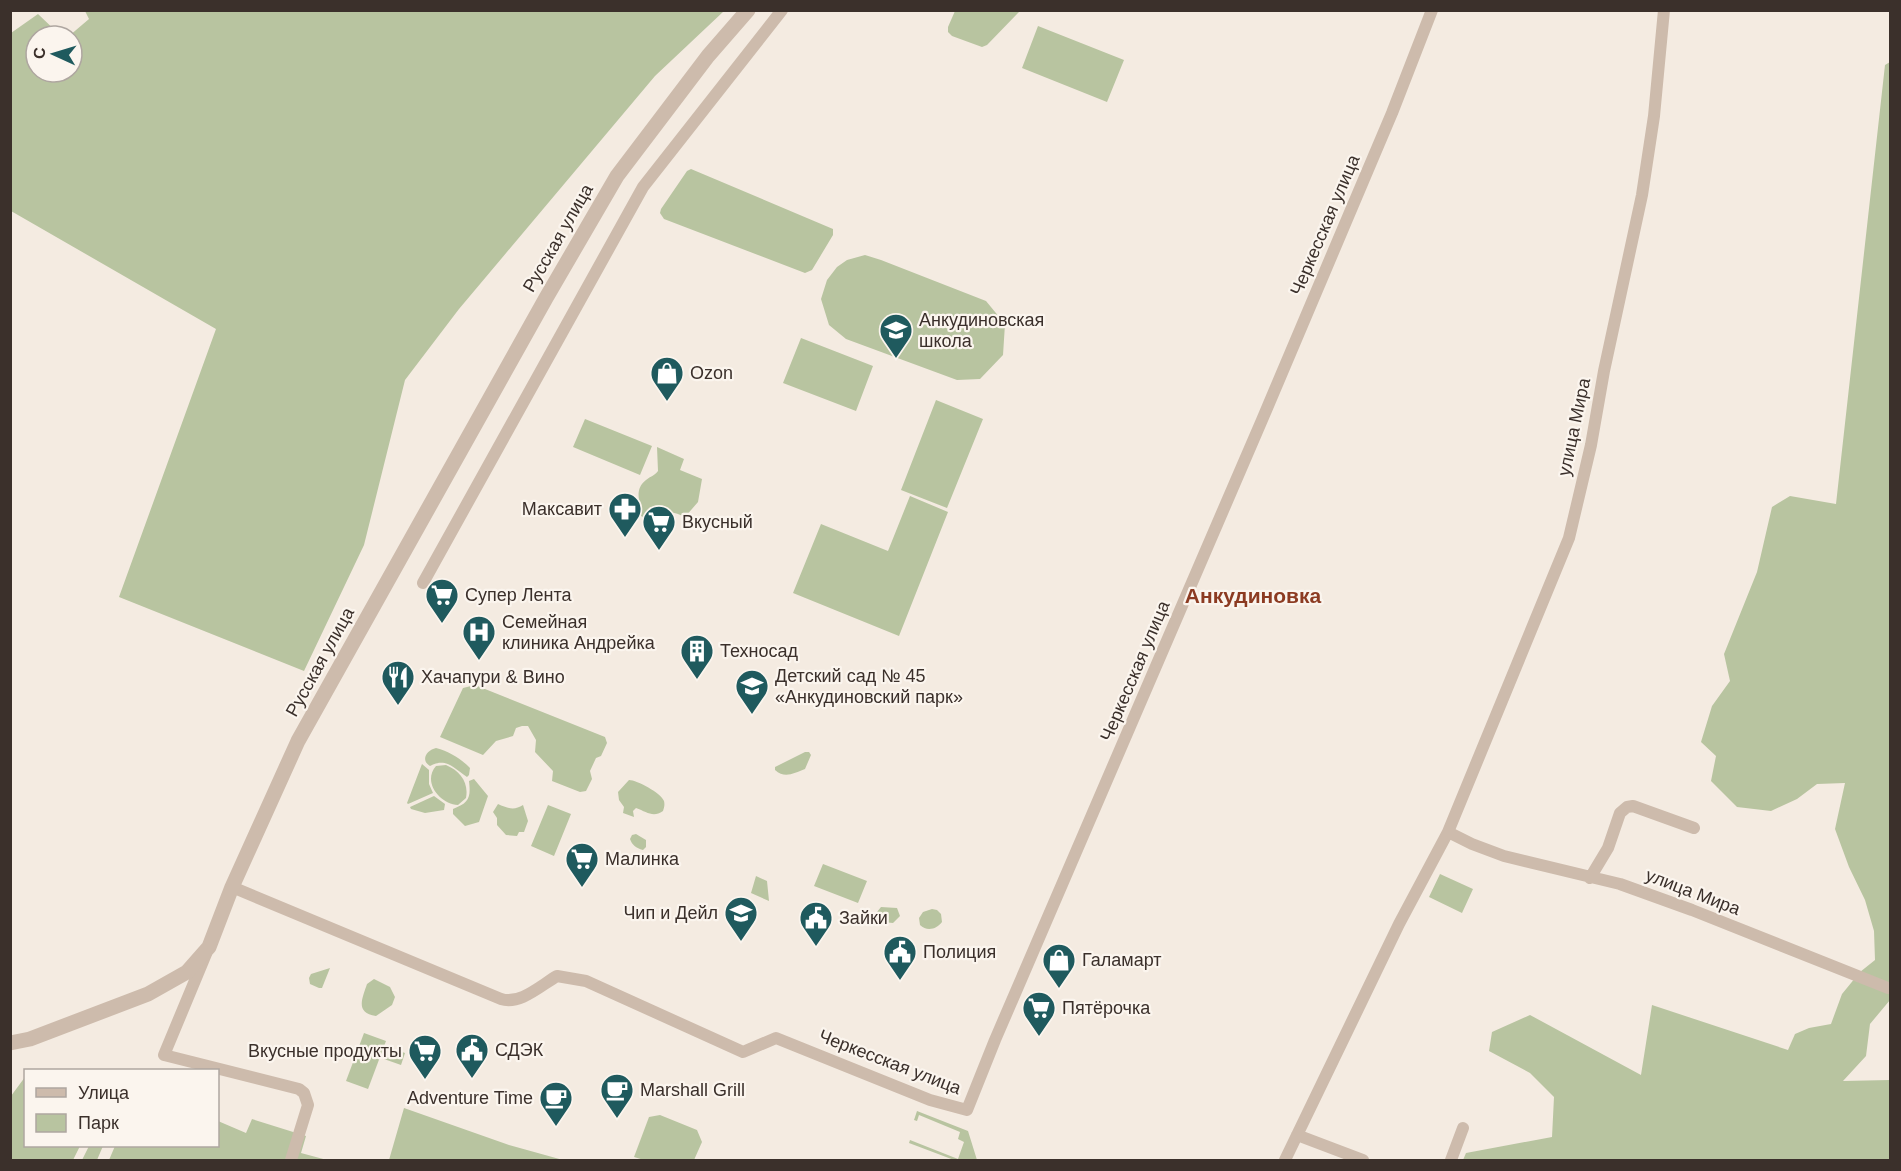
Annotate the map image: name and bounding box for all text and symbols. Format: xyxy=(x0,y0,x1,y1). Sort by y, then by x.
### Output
north arrow xyxy=(24,24,84,84)
text: С xyxy=(31,46,48,59)
street label: Черкесская улица xyxy=(1286,151,1364,298)
street label: Русская улица xyxy=(519,180,597,296)
place label: Анкудиновская школа xyxy=(919,310,1044,351)
school or university icon: Анкудиновская школа xyxy=(878,312,914,359)
shop icon: Ozon xyxy=(649,355,685,402)
place label: Ozon xyxy=(690,363,733,383)
street label: улица Мира xyxy=(1554,375,1594,478)
pharmacy icon: Максавит xyxy=(607,491,643,538)
place label: Максавит xyxy=(522,499,602,519)
supermarket icon: Вкусный xyxy=(641,504,677,551)
place label: Вкусный xyxy=(682,512,753,532)
supermarket icon: Супер Лента xyxy=(424,577,460,624)
district label: Анкудиновка xyxy=(1185,584,1322,607)
place label: Супер Лента xyxy=(465,585,573,605)
street label: Черкесская улица xyxy=(1096,597,1174,744)
street label: Русская улица xyxy=(282,603,359,720)
place label: Семейная клиника Андрейка xyxy=(502,612,656,653)
hospital icon: Семейная клиника Андрейка xyxy=(461,614,497,661)
building icon: Техносад xyxy=(679,633,715,680)
place label: Техносад xyxy=(720,641,799,661)
restaurant icon: Хачапури & Вино xyxy=(380,659,416,706)
place label: Детский сад № 45 «Анкудиновский парк» xyxy=(775,666,963,707)
place label: Хачапури & Вино xyxy=(421,667,565,687)
school or university icon: Детский сад № 45 «Анкудиновский парк» xyxy=(734,668,770,715)
supermarket icon: Малинка xyxy=(564,841,600,888)
place label: Малинка xyxy=(605,849,680,869)
street label: улица Мира xyxy=(1643,865,1744,920)
school or university icon: Чип и Дейл xyxy=(723,895,759,942)
public building icon: Зайки xyxy=(798,900,834,947)
place label: Чип и Дейл xyxy=(623,903,718,923)
place label: Зайки xyxy=(839,908,888,928)
public building icon: Полиция xyxy=(882,934,918,981)
place label: Полиция xyxy=(923,942,996,962)
shop icon: Галамарт xyxy=(1041,942,1077,989)
place label: Галамарт xyxy=(1082,950,1162,970)
supermarket icon: Пятёрочка xyxy=(1021,990,1057,1037)
place label: Пятёрочка xyxy=(1062,998,1151,1018)
street label: Черкесская улица xyxy=(816,1026,965,1099)
public building icon: СДЭК xyxy=(454,1032,490,1079)
supermarket icon: Вкусные продукты xyxy=(407,1033,443,1080)
place label: СДЭК xyxy=(495,1040,544,1060)
place label: Вкусные продукты xyxy=(248,1041,402,1061)
legend xyxy=(24,1069,219,1147)
cafe icon: Marshall Grill xyxy=(599,1072,635,1119)
cafe icon: Adventure Time xyxy=(538,1080,574,1127)
place label: Marshall Grill xyxy=(640,1080,745,1100)
text: Улица xyxy=(78,1083,130,1103)
place label: Adventure Time xyxy=(407,1088,533,1108)
text: Парк xyxy=(78,1113,119,1133)

